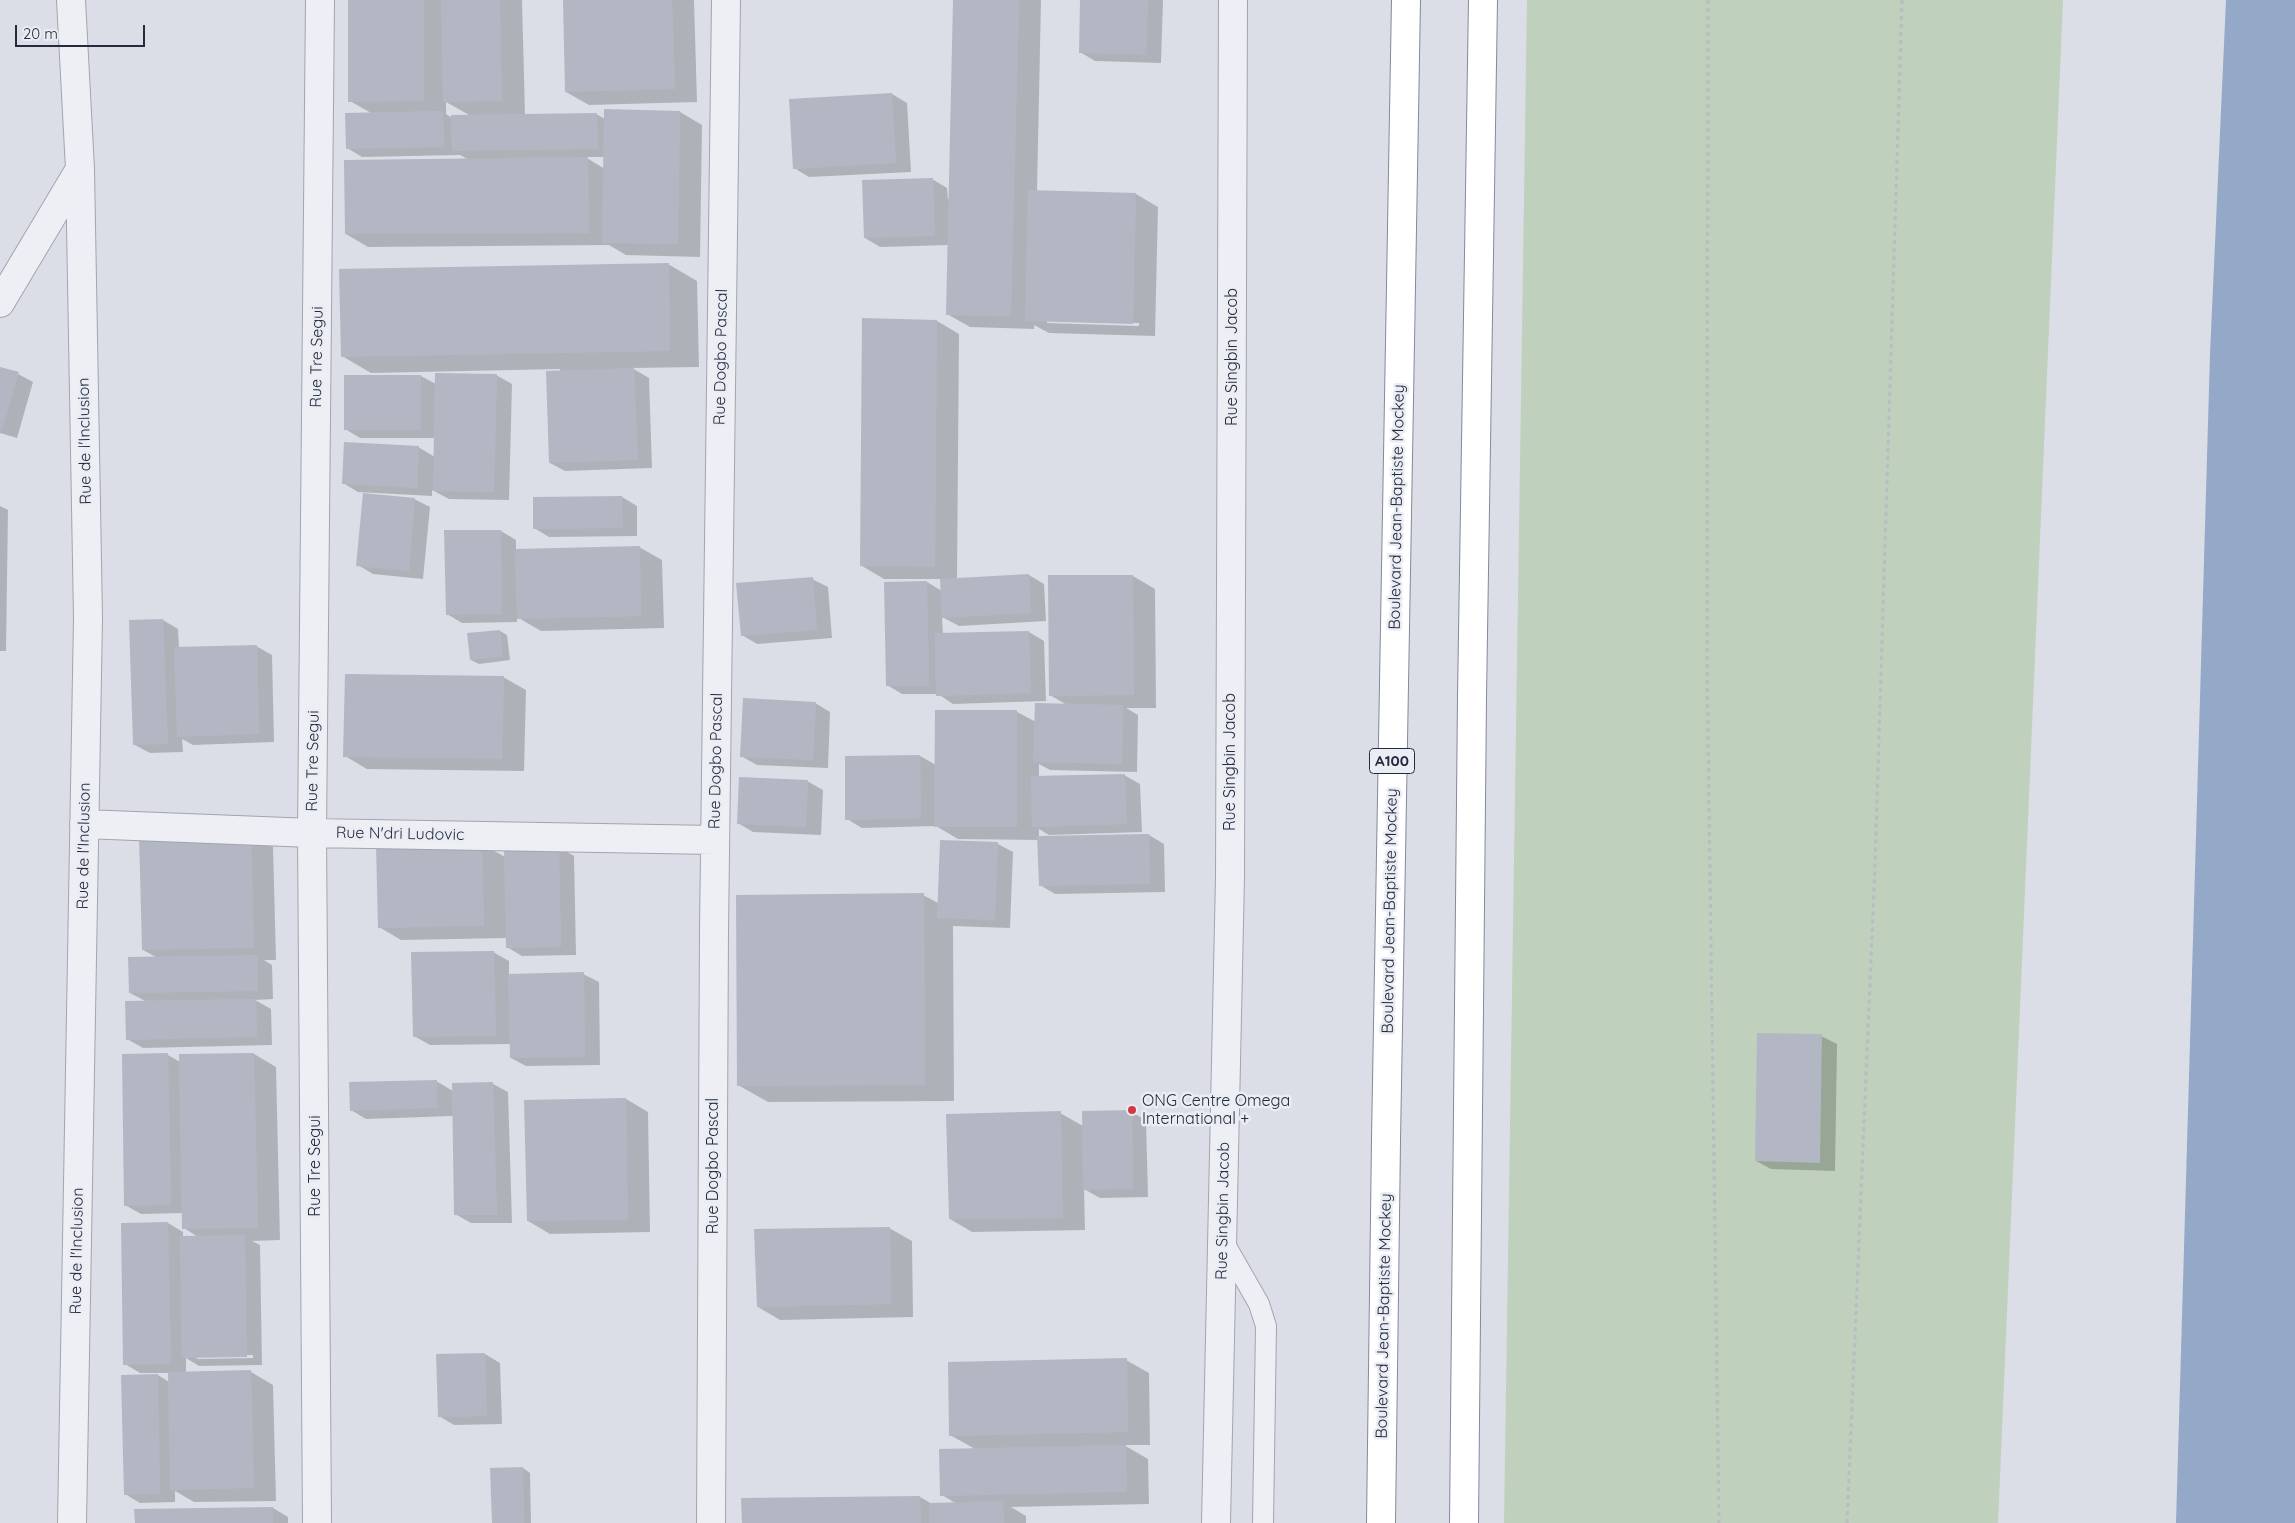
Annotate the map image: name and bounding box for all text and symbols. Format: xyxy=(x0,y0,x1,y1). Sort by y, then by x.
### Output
scale bar xyxy=(18,15,148,47)
text: 20 m xyxy=(23,24,58,43)
street label: Rue Singbin Jacob xyxy=(1222,288,1242,426)
street label: Rue Dogbo Pascal xyxy=(710,289,732,425)
street label: Rue Tre Segui xyxy=(307,306,327,408)
street label: Rue de l'Inclusion xyxy=(74,377,96,505)
street label: Boulevard Jean-Baptiste Mockey xyxy=(1385,384,1409,630)
street label: Rue Dogbo Pascal xyxy=(705,693,727,829)
street label: Rue Singbin Jacob xyxy=(1220,693,1240,831)
street label: Rue Tre Segui xyxy=(303,710,323,812)
road number: A100 xyxy=(1370,748,1414,774)
street label: Rue de l'Inclusion xyxy=(73,782,95,910)
street label: Boulevard Jean-Baptiste Mockey xyxy=(1378,788,1402,1034)
street label: Rue N'dri Ludovic xyxy=(336,823,464,845)
place label: ONG Centre Omega International + xyxy=(1142,1091,1290,1129)
street label: Rue Dogbo Pascal xyxy=(703,1098,723,1234)
marker: ONG Centre Omega International + xyxy=(1126,1104,1138,1116)
street label: Rue Tre Segui xyxy=(305,1115,325,1217)
street label: Rue Singbin Jacob xyxy=(1212,1142,1234,1280)
street label: Rue de l'Inclusion xyxy=(66,1187,88,1315)
street label: Boulevard Jean-Baptiste Mockey xyxy=(1372,1193,1396,1439)

